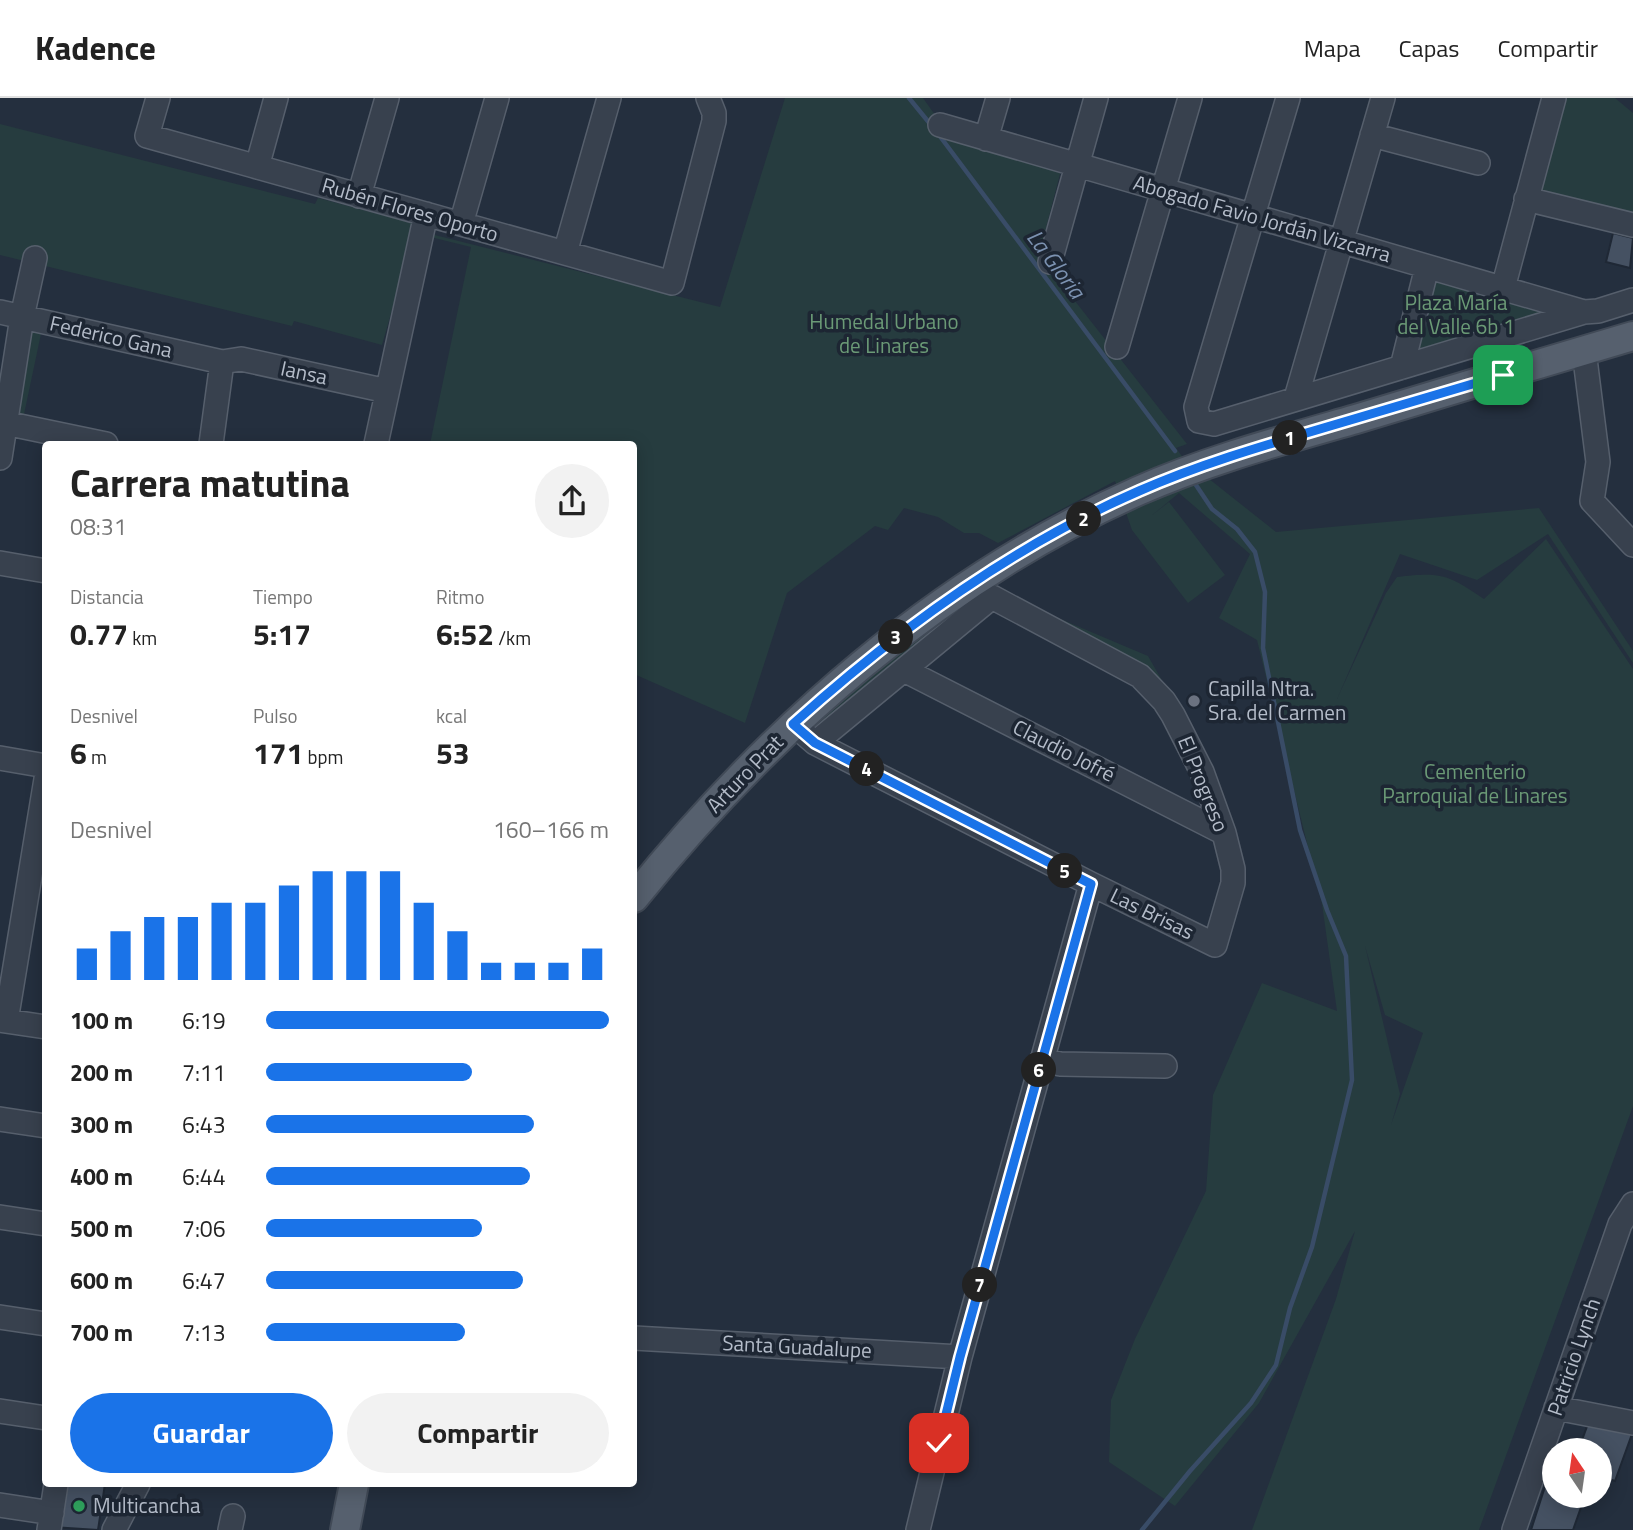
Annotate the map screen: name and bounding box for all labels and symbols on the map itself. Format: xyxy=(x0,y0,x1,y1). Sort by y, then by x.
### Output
street label: Abogado Favio Jordán Vizcarra xyxy=(1130,166,1395,270)
street label: Rubén Flores Oporto xyxy=(318,169,502,250)
water label: La Gloria xyxy=(1019,222,1095,307)
park label: Plaza María del Valle 6b 1 xyxy=(1397,286,1515,342)
park label: Humedal Urbano de Linares xyxy=(809,305,959,361)
street label: Federico Gana xyxy=(47,306,176,366)
pin xyxy=(1473,345,1533,405)
street label: Iansa xyxy=(278,351,331,393)
pin: 1 xyxy=(1272,420,1308,456)
pin: 2 xyxy=(1066,502,1102,536)
pin: 3 xyxy=(878,620,914,654)
place label: Capilla Ntra. Sra. del Carmen xyxy=(1208,672,1346,728)
marker: Capilla Ntra. Sra. del Carmen xyxy=(1186,693,1202,709)
street label: Claudio Jofré xyxy=(1008,711,1121,790)
street label: Arturo Prat xyxy=(698,726,790,820)
street label: El Progreso xyxy=(1170,731,1238,836)
pin: 4 xyxy=(850,752,884,786)
park label: Cementerio Parroquial de Linares xyxy=(1382,755,1568,811)
pin: 5 xyxy=(1048,854,1082,888)
street label: Las Brisas xyxy=(1105,879,1200,947)
pin: 6 xyxy=(1021,1052,1056,1088)
pin: 7 xyxy=(962,1268,998,1302)
street label: Patricio Lynch xyxy=(1538,1294,1608,1420)
street label: Santa Guadalupe xyxy=(722,1326,873,1366)
pin xyxy=(909,1413,969,1473)
north arrow xyxy=(1542,1438,1612,1508)
place label: Multicancha xyxy=(93,1489,201,1521)
marker: Multicancha xyxy=(71,1498,87,1514)

